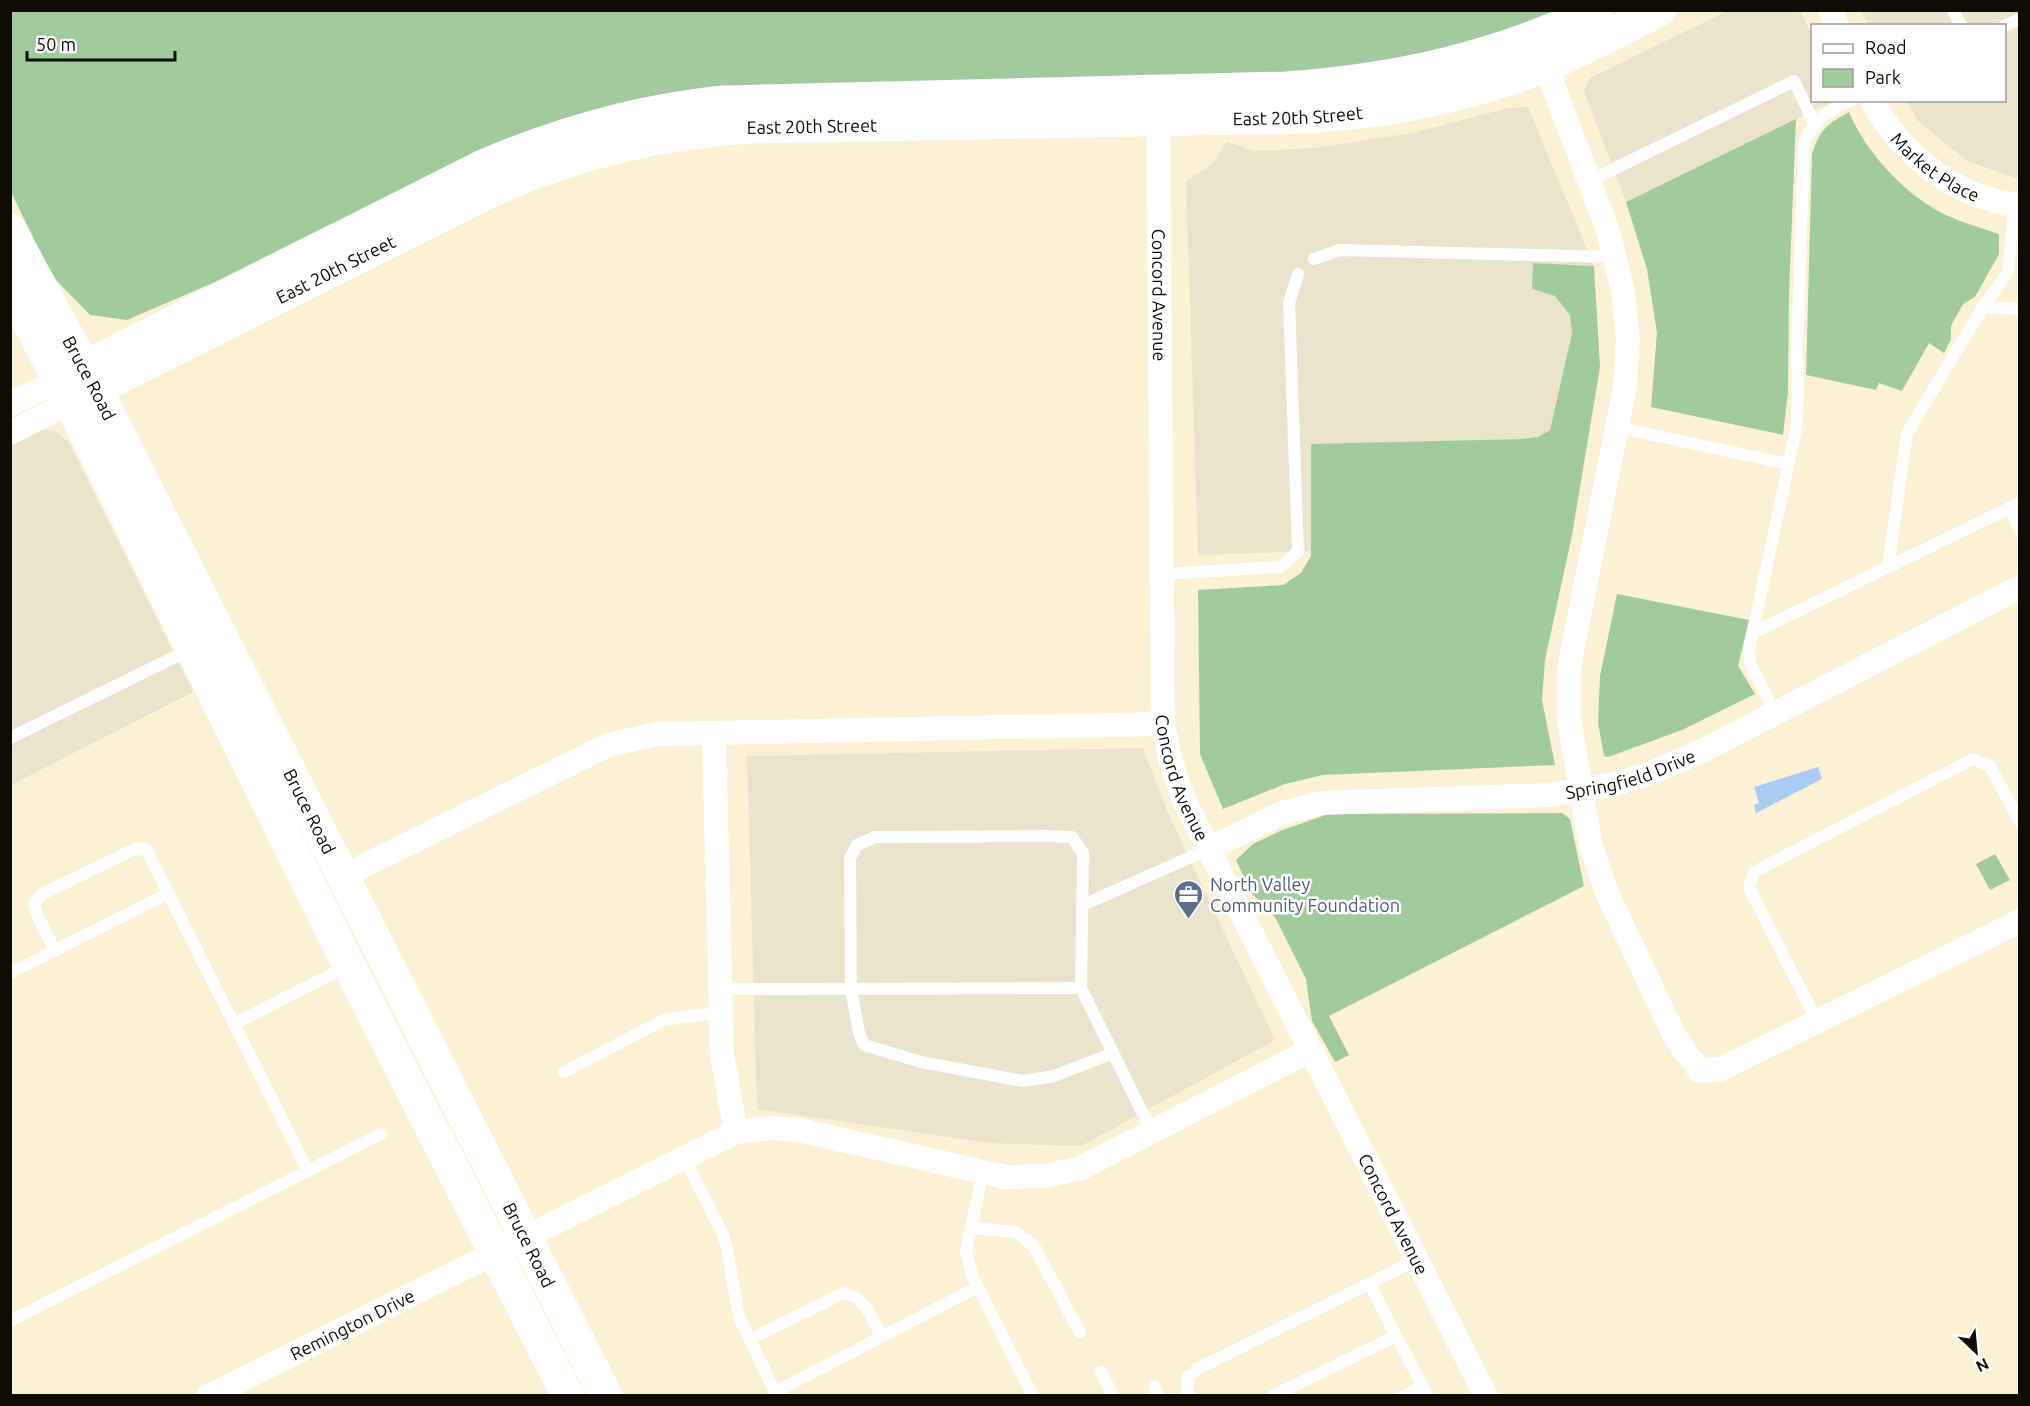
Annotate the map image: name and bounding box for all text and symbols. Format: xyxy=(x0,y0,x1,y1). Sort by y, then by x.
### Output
scale bar xyxy=(27,24,176,62)
legend xyxy=(1811,24,2006,102)
text: 50 m xyxy=(36,34,76,54)
text: Road xyxy=(1865,37,1907,57)
text: Park xyxy=(1865,67,1901,87)
street label: East 20th Street xyxy=(1232,102,1364,128)
street label: East 20th Street xyxy=(746,115,877,137)
street label: Market Place xyxy=(1887,128,1982,205)
street label: Concord Avenue xyxy=(1149,229,1170,361)
street label: East 20th Street xyxy=(273,231,398,307)
street label: Bruce Road xyxy=(59,332,120,423)
street label: Concord Avenue xyxy=(1153,714,1213,844)
street label: Springfield Drive xyxy=(1564,745,1698,802)
street label: Bruce Road xyxy=(280,765,340,857)
place label: North Valley Community Foundation xyxy=(1210,874,1400,915)
office icon: North Valley Community Foundation xyxy=(1173,878,1205,920)
street label: Concord Avenue xyxy=(1355,1150,1433,1278)
street label: Bruce Road xyxy=(500,1199,559,1290)
street label: Remington Drive xyxy=(287,1285,417,1364)
north arrow xyxy=(1946,1322,2006,1382)
text: N xyxy=(1973,1355,1992,1376)

